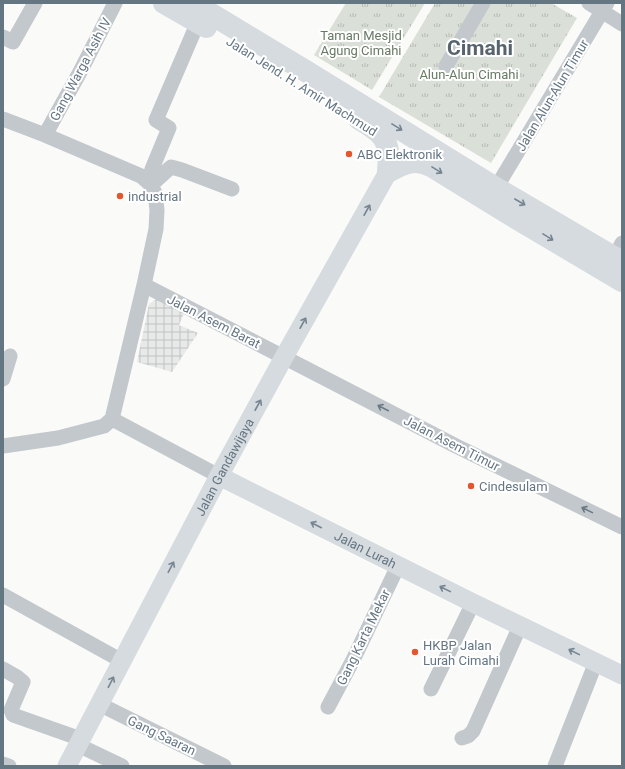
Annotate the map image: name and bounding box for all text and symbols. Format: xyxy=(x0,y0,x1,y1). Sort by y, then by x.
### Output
street label: Gang Warga Asih IV xyxy=(47,15,114,123)
park label: Taman Mesjid Agung Cimahi xyxy=(320,28,402,58)
street label: Jalan Jend. H. Amir Machmud xyxy=(224,34,380,139)
district label: Cimahi xyxy=(447,36,513,60)
street label: Jalan Alun-Alun Timur xyxy=(513,36,592,154)
park label: Alun-Alun Cimahi xyxy=(419,67,519,82)
one-way arrow xyxy=(391,123,402,131)
place label: ABC Elektronik xyxy=(357,147,443,162)
marker: ABC Elektronik xyxy=(344,149,354,159)
one-way arrow xyxy=(431,166,443,174)
place label: industrial xyxy=(128,189,182,204)
marker: industrial xyxy=(115,191,125,201)
one-way arrow xyxy=(514,198,526,206)
one-way arrow xyxy=(363,204,371,216)
one-way arrow xyxy=(542,234,554,242)
street label: Jalan Asem Barat xyxy=(165,292,263,351)
one-way arrow xyxy=(299,317,307,329)
one-way arrow xyxy=(254,399,262,411)
one-way arrow xyxy=(377,404,389,412)
street label: Jalan Asem Timur xyxy=(401,413,503,474)
street label: Jalan Gandawijaya xyxy=(192,416,257,518)
place label: Cindesulam xyxy=(479,479,548,494)
marker: Cindesulam xyxy=(466,481,476,491)
one-way arrow xyxy=(581,506,593,513)
one-way arrow xyxy=(310,521,322,528)
street label: Jalan Lurah xyxy=(332,528,399,572)
one-way arrow xyxy=(168,561,175,573)
one-way arrow xyxy=(439,585,451,592)
street label: Gang Karta Mekar xyxy=(334,586,393,687)
place label: HKBP Jalan Lurah Cimahi xyxy=(423,638,499,668)
marker: HKBP Jalan Lurah Cimahi xyxy=(410,647,420,657)
one-way arrow xyxy=(568,648,580,655)
one-way arrow xyxy=(107,676,115,688)
street label: Gang Saaran xyxy=(125,713,198,758)

